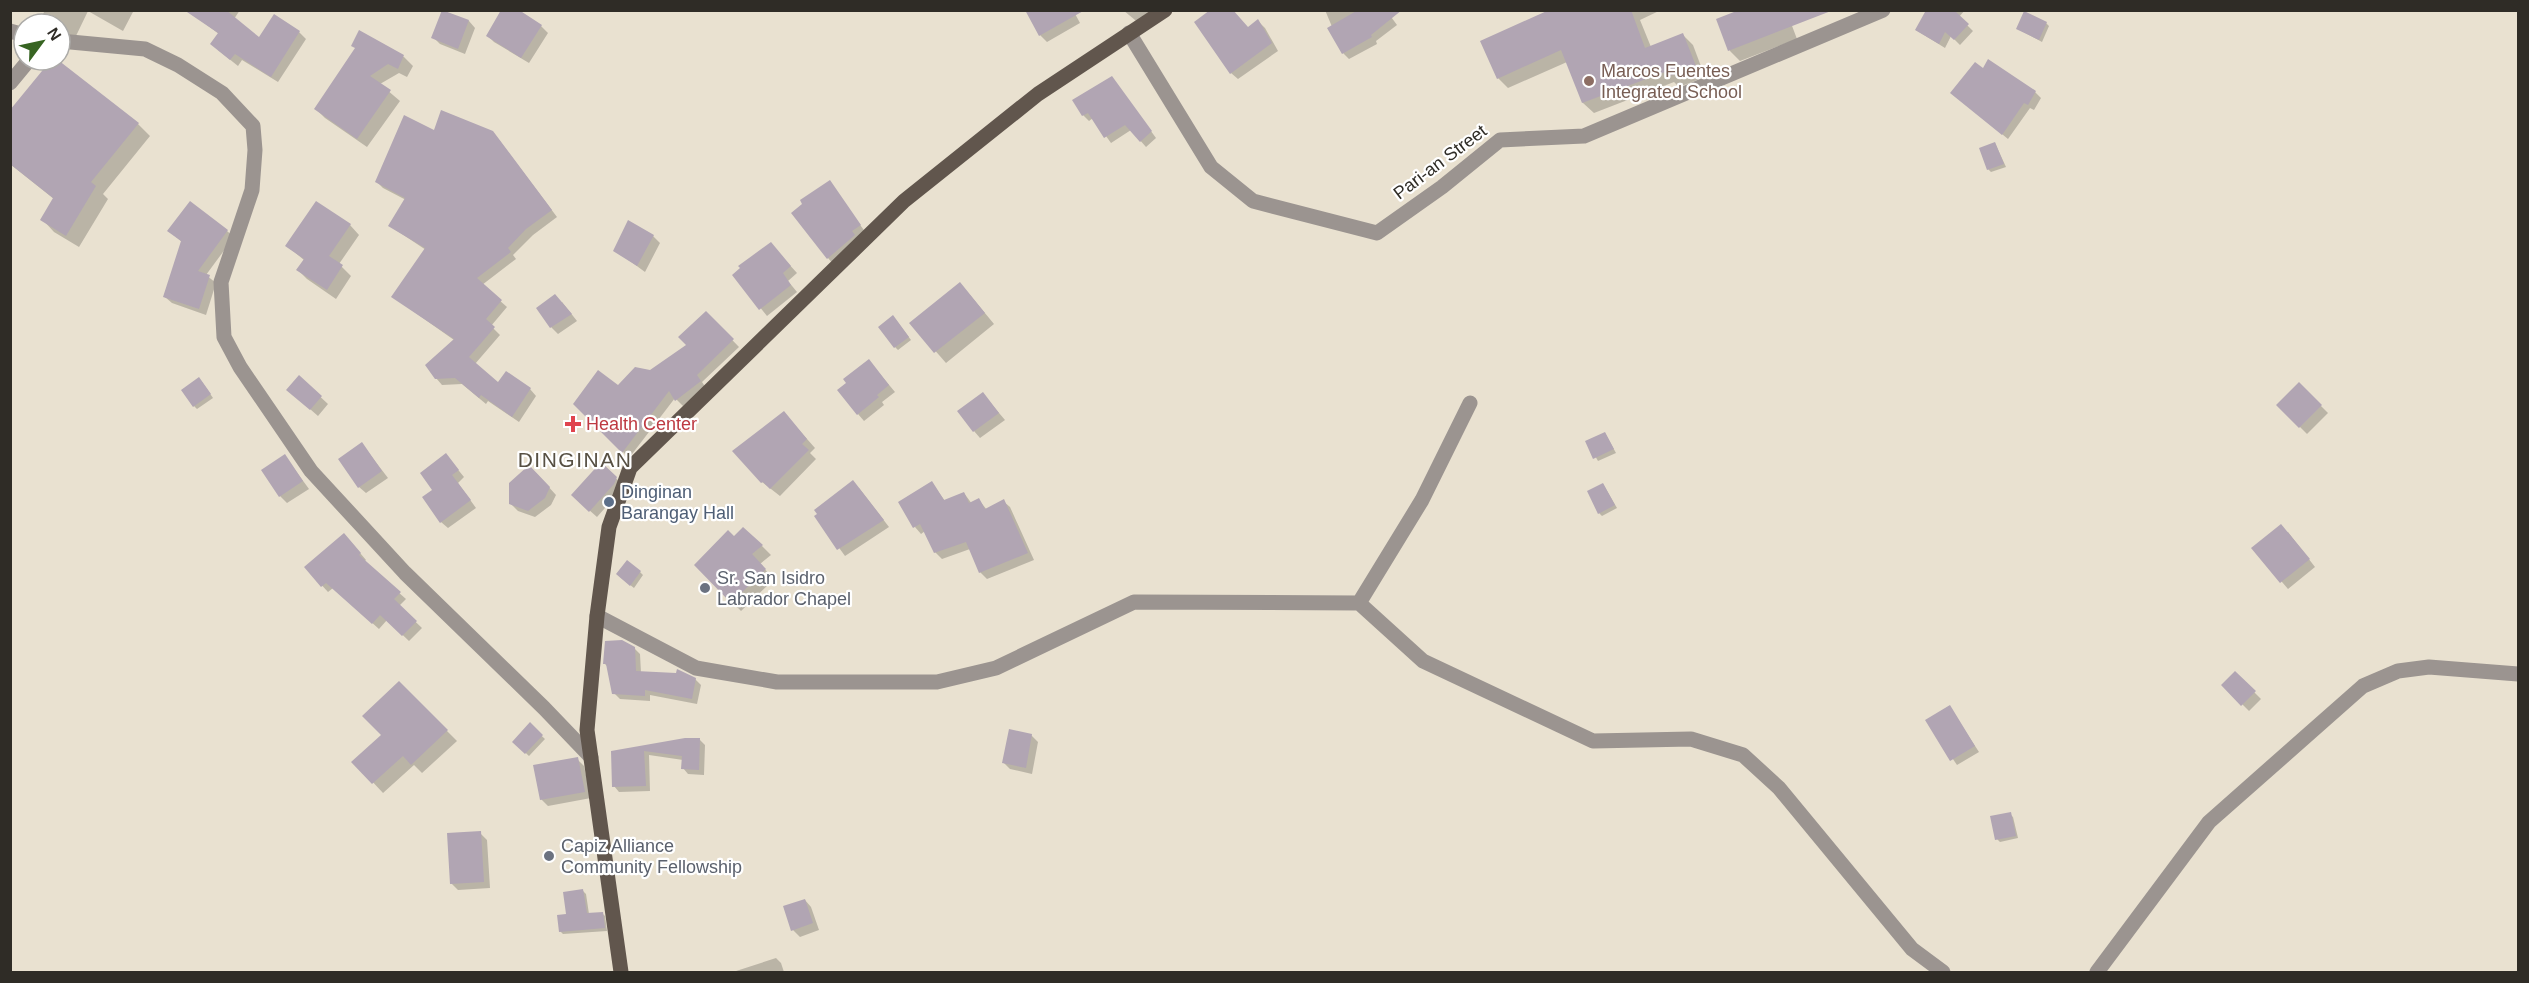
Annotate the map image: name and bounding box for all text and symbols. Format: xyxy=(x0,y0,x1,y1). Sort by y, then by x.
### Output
north arrow xyxy=(12,12,72,72)
text: N xyxy=(44,25,64,44)
place label: Marcos Fuentes Integrated School xyxy=(1601,61,1742,102)
marker: Marcos Fuentes Integrated School xyxy=(1582,74,1596,88)
street label: Pari-an Street xyxy=(1390,121,1490,203)
place label: Health Center xyxy=(586,414,697,434)
marker: Health Center xyxy=(564,415,582,433)
district label: DINGINAN xyxy=(518,448,632,471)
place label: Dinginan Barangay Hall xyxy=(621,482,734,523)
marker: Dinginan Barangay Hall xyxy=(602,495,616,509)
place label: Sr. San Isidro Labrador Chapel xyxy=(717,568,851,609)
marker: Sr. San Isidro Labrador Chapel xyxy=(698,581,712,595)
place label: Capiz Alliance Community Fellowship xyxy=(561,836,742,877)
marker: Capiz Alliance Community Fellowship xyxy=(542,849,556,863)

